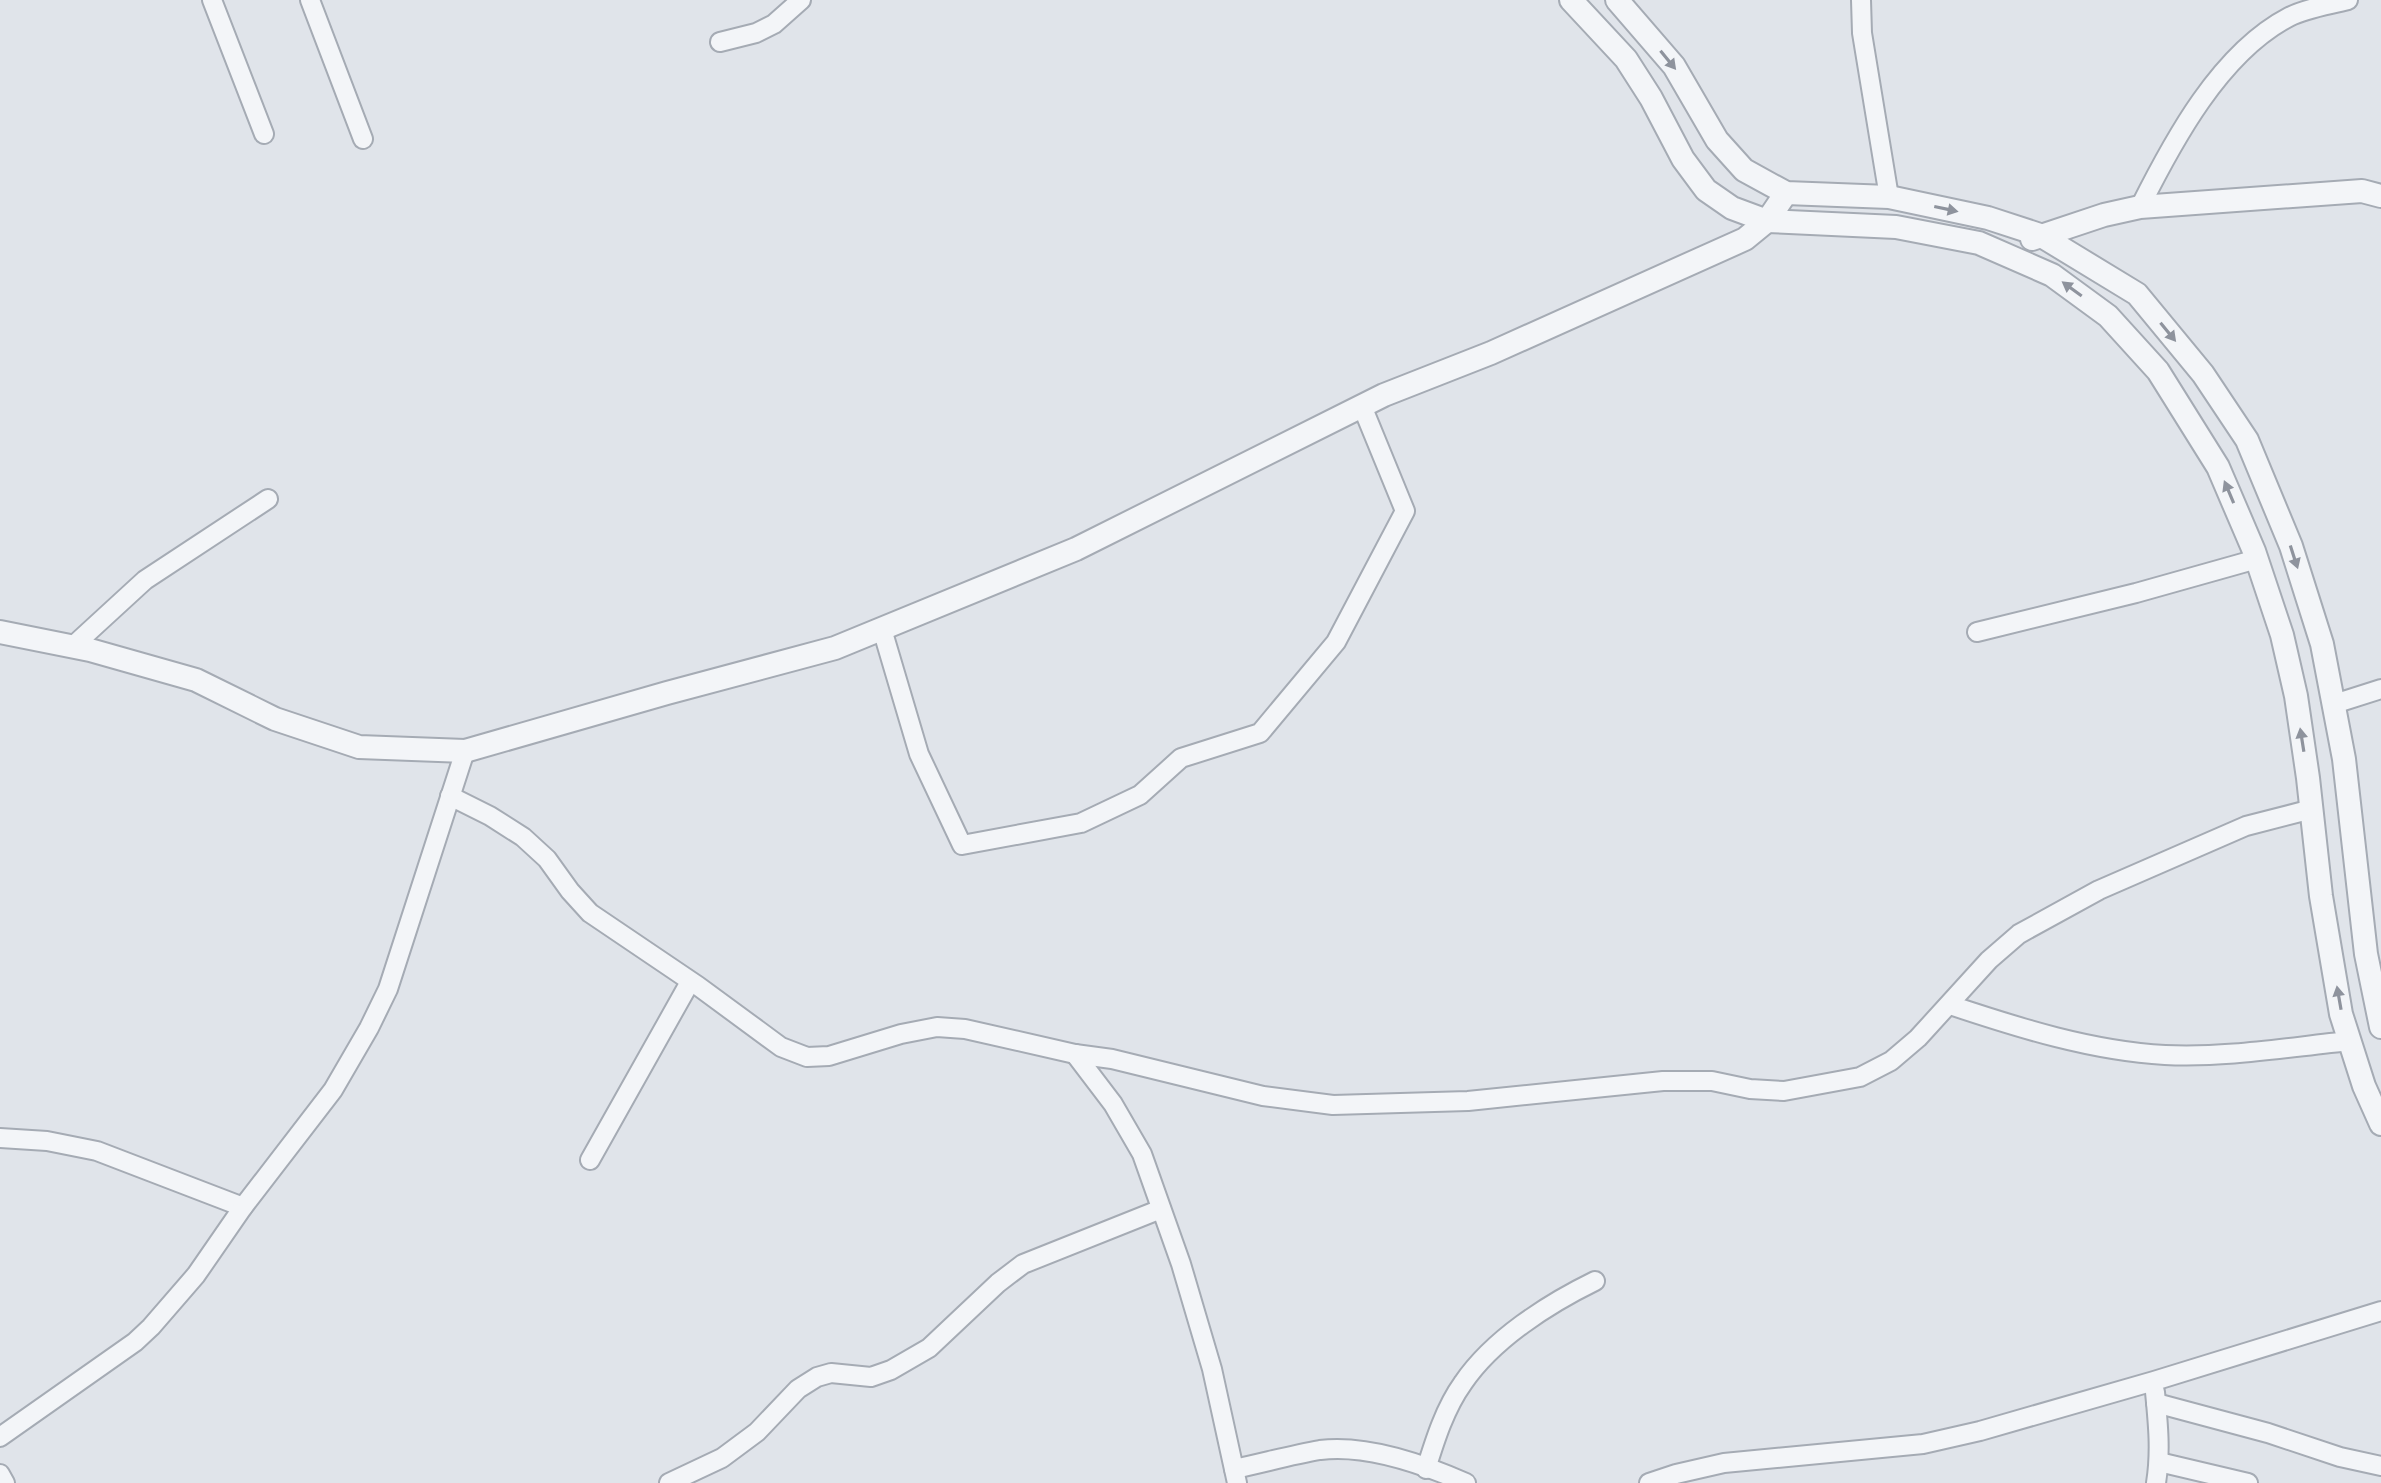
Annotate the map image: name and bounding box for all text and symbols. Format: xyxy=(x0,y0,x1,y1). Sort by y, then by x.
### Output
one-way arrow xyxy=(1659,50,1675,70)
one-way arrow xyxy=(1934,203,1959,216)
one-way arrow xyxy=(2061,282,2082,297)
one-way arrow xyxy=(2159,322,2176,342)
one-way arrow xyxy=(2222,480,2235,504)
one-way arrow xyxy=(2288,545,2301,569)
one-way arrow xyxy=(2296,728,2308,753)
one-way arrow xyxy=(2332,985,2344,1010)

